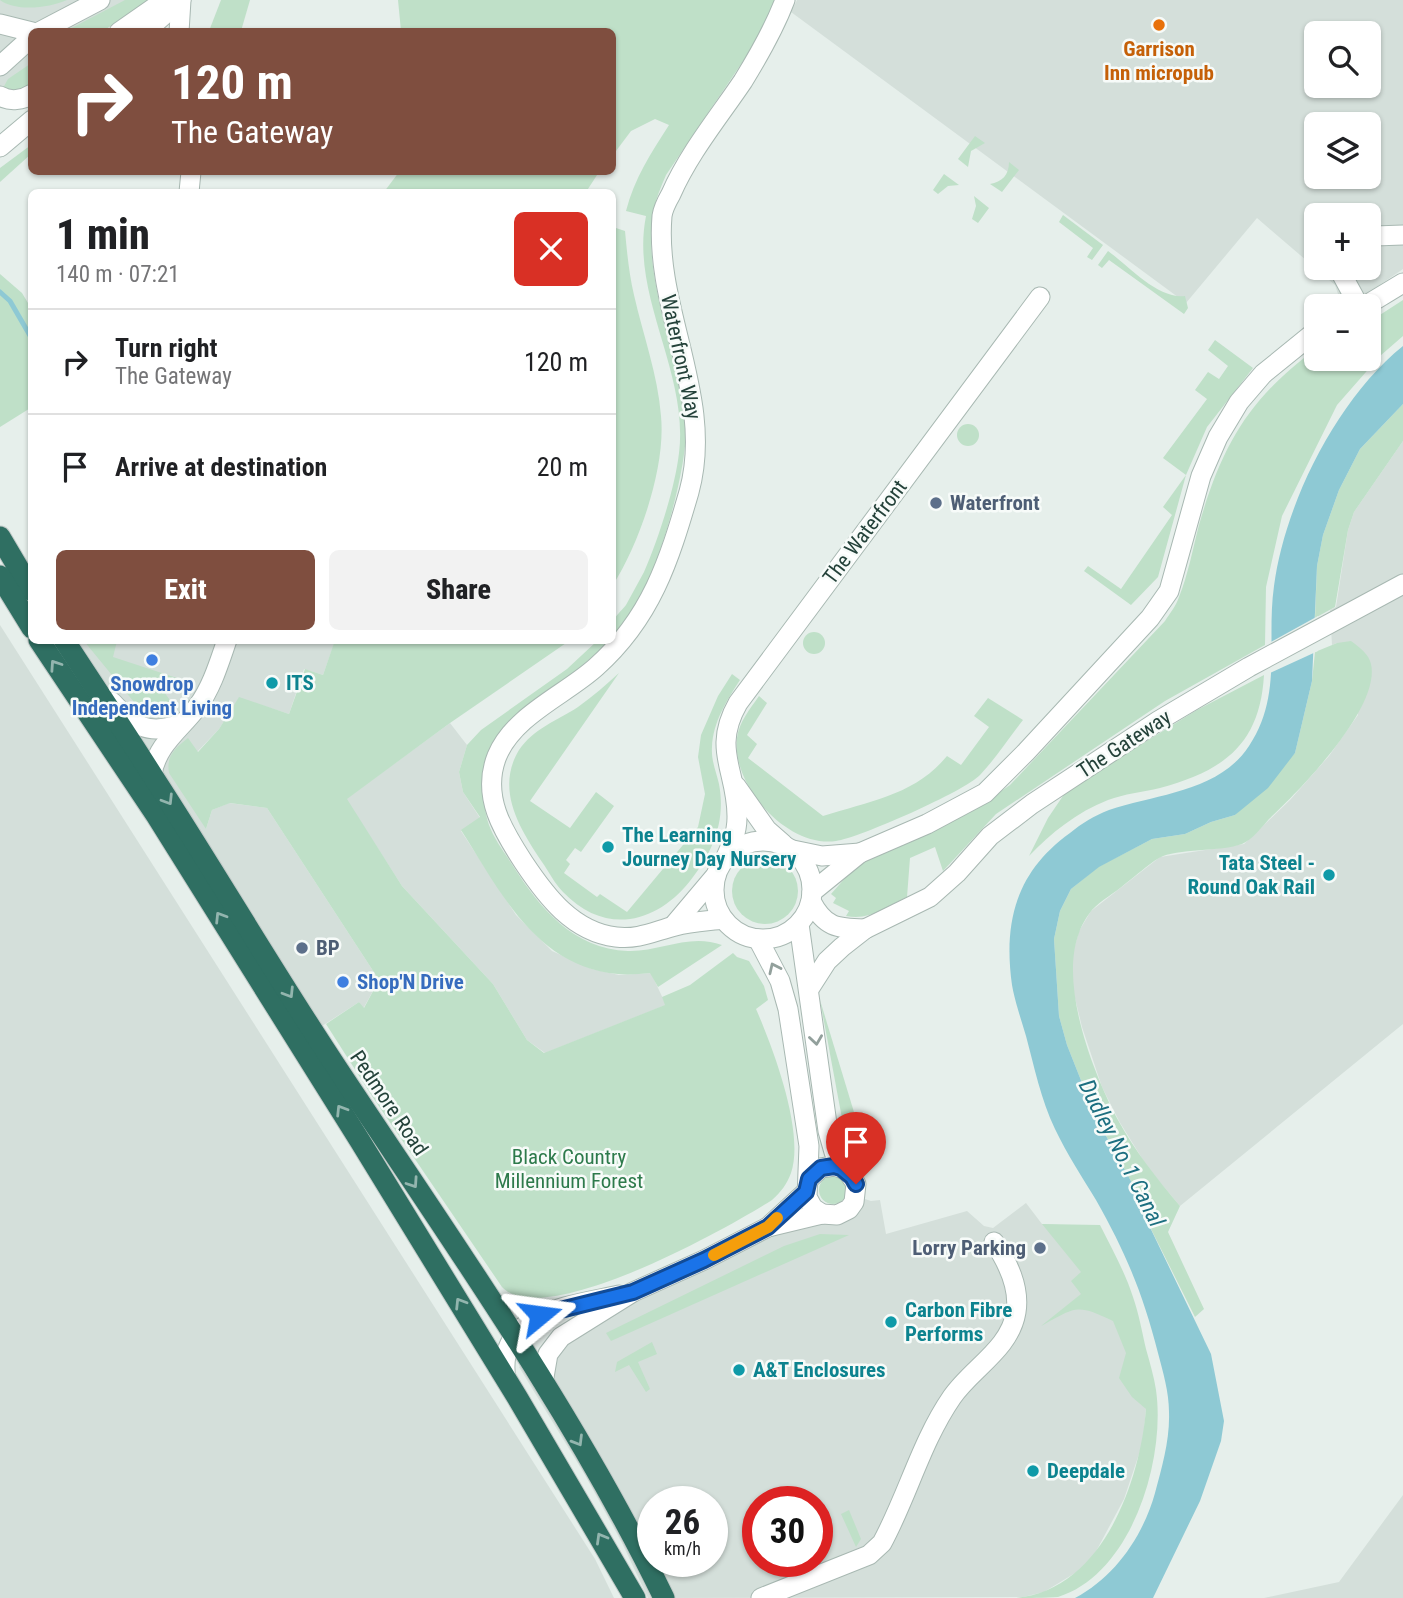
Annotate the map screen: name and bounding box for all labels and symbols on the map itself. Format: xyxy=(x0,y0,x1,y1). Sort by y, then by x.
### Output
marker: Garrison Inn micropub xyxy=(1151,17,1167,33)
place label: Garrison Inn micropub xyxy=(1104,37,1214,85)
street label: Waterfront Way xyxy=(656,292,706,422)
street label: The Waterfront xyxy=(818,475,912,589)
place label: Waterfront xyxy=(950,491,1040,515)
marker: Waterfront xyxy=(928,495,944,511)
marker: Snowdrop Independent Living xyxy=(144,652,160,668)
one-way arrow xyxy=(51,660,63,673)
place label: ITS xyxy=(286,671,314,695)
place label: Snowdrop Independent Living xyxy=(72,672,232,720)
marker: ITS xyxy=(264,675,280,691)
street label: The Gateway xyxy=(1073,705,1175,783)
one-way arrow xyxy=(160,793,173,806)
place label: The Learning Journey Day Nursery xyxy=(622,823,797,871)
marker: The Learning Journey Day Nursery xyxy=(600,839,616,855)
place label: Tata Steel - Round Oak Rail xyxy=(1187,851,1315,899)
marker: Tata Steel - Round Oak Rail xyxy=(1321,867,1337,883)
one-way arrow xyxy=(215,911,228,924)
place label: BP xyxy=(316,936,340,960)
marker: BP xyxy=(294,940,310,956)
one-way arrow xyxy=(768,963,782,975)
place label: Shop'N Drive xyxy=(357,970,464,994)
marker: Shop'N Drive xyxy=(335,974,351,990)
one-way arrow xyxy=(281,985,294,998)
one-way arrow xyxy=(808,1034,823,1046)
street label: Pedmore Road xyxy=(345,1046,433,1160)
water label: Dudley No.1 Canal xyxy=(1073,1075,1171,1232)
one-way arrow xyxy=(336,1104,349,1117)
pin xyxy=(826,1112,886,1184)
park label: Black Country Millennium Forest xyxy=(495,1145,643,1193)
one-way arrow xyxy=(405,1176,418,1189)
place label: Lorry Parking xyxy=(912,1236,1026,1260)
marker: Lorry Parking xyxy=(1032,1240,1048,1256)
position arrow xyxy=(503,1278,577,1352)
one-way arrow xyxy=(455,1298,468,1311)
place label: Carbon Fibre Performs xyxy=(905,1298,1012,1346)
marker: Carbon Fibre Performs xyxy=(883,1314,899,1330)
place label: A&T Enclosures xyxy=(753,1358,886,1382)
marker: A&T Enclosures xyxy=(731,1362,747,1378)
one-way arrow xyxy=(570,1434,583,1447)
place label: Deepdale xyxy=(1047,1459,1125,1483)
marker: Deepdale xyxy=(1025,1463,1041,1479)
speed limit sign: 30 xyxy=(742,1486,833,1577)
one-way arrow xyxy=(596,1533,609,1546)

